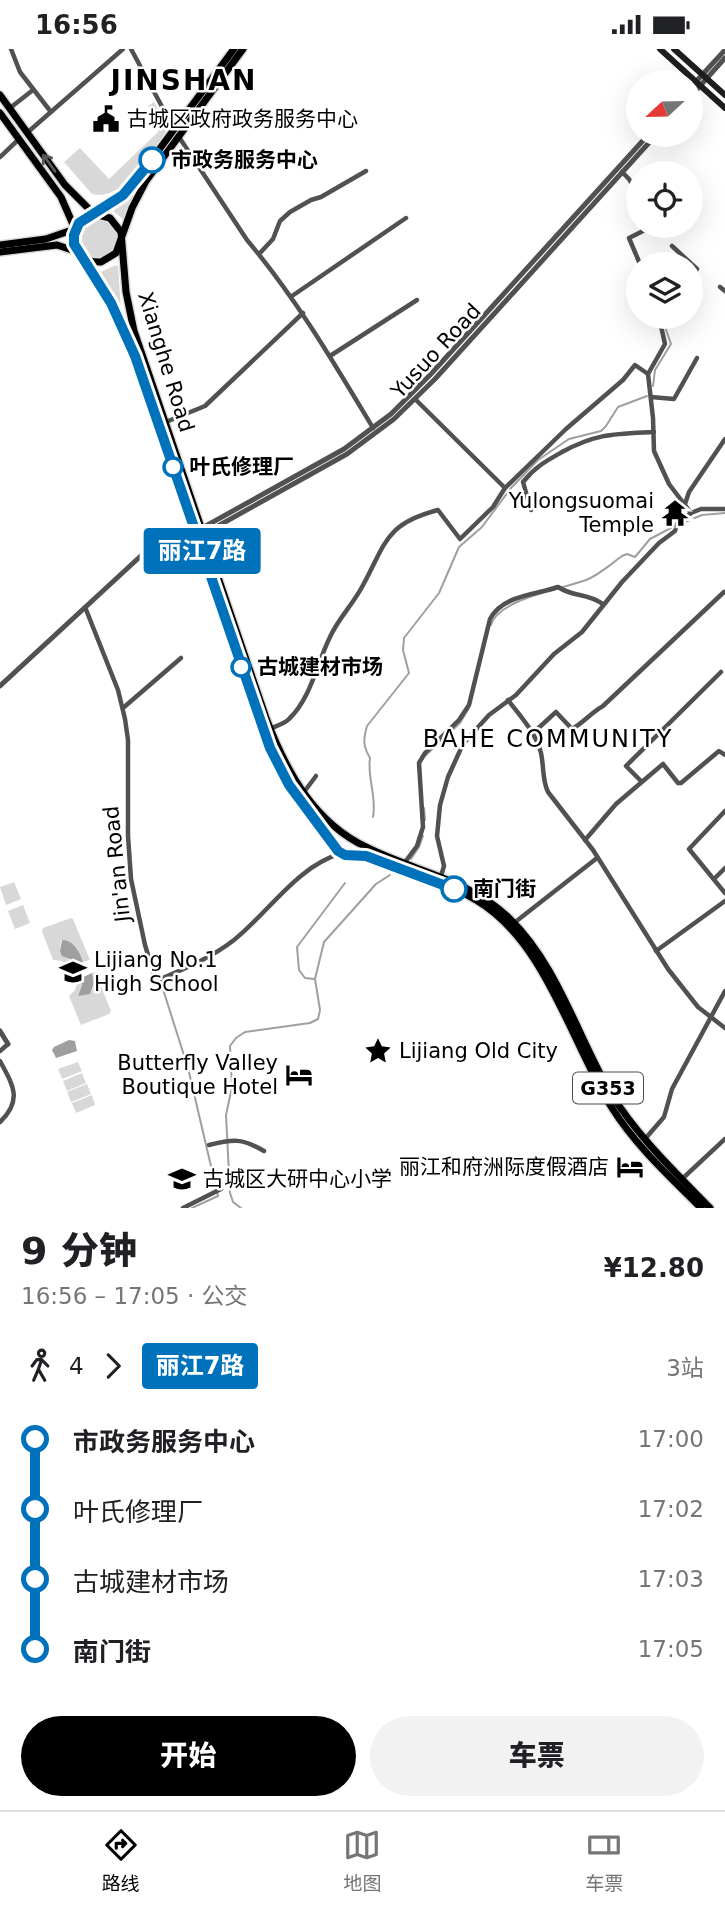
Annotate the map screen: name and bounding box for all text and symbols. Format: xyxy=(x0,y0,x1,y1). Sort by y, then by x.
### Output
text: 16:56 xyxy=(35,10,118,40)
district label: JINSHAN xyxy=(109,64,257,97)
north arrow xyxy=(626,70,704,147)
map controls xyxy=(626,70,703,329)
public building icon: 古城区政府政务服务中心 xyxy=(91,104,121,134)
place label: 古城区政府政务服务中心 xyxy=(127,107,358,131)
marker: 市政务服务中心 xyxy=(139,147,165,173)
place label: 市政务服务中心 xyxy=(171,148,318,172)
one-way arrow xyxy=(42,154,56,173)
button: locate xyxy=(626,161,703,238)
button: layers xyxy=(626,252,703,329)
street label: Xianghe Road xyxy=(133,289,199,435)
street label: Yusuo Road xyxy=(386,299,486,404)
place label: 叶氏修理厂 xyxy=(189,455,294,479)
marker: 叶氏修理厂 xyxy=(163,457,183,477)
place label: Yulongsuomai Temple xyxy=(508,489,654,537)
temple icon: Yulongsuomai Temple xyxy=(660,498,690,528)
line badge: 丽江7路 xyxy=(153,528,251,574)
text: 丽江7路 xyxy=(158,537,246,565)
place label: 古城建材市场 xyxy=(257,655,383,679)
marker: 古城建材市场 xyxy=(231,657,251,677)
district label: BAHE COMMUNITY xyxy=(423,725,673,753)
street label: Jin'an Road xyxy=(99,805,135,925)
marker: 南门街 xyxy=(441,876,467,902)
place label: 南门街 xyxy=(473,877,536,901)
place label: Lijiang No.1 High School xyxy=(94,948,219,996)
school or university icon: Lijiang No.1 High School xyxy=(58,957,88,987)
place icon: Lijiang Old City xyxy=(363,1036,393,1066)
place label: Lijiang Old City xyxy=(399,1039,558,1063)
place label: Butterfly Valley Boutique Hotel xyxy=(117,1051,278,1099)
hotel icon: Butterfly Valley Boutique Hotel xyxy=(284,1060,314,1090)
road number: G353 xyxy=(573,1072,643,1103)
hotel icon: 丽江和府洲际度假酒店 xyxy=(615,1152,645,1182)
place label: 丽江和府洲际度假酒店 xyxy=(399,1155,609,1179)
school or university icon: 古城区大研中心小学 xyxy=(167,1164,197,1194)
place label: 古城区大研中心小学 xyxy=(203,1167,392,1191)
text: 9 分钟 xyxy=(21,1229,137,1273)
text: ¥12.80 xyxy=(604,1253,704,1283)
text: 16:56 – 17:05 · 公交 xyxy=(21,1283,248,1309)
icon: walk xyxy=(21,1347,59,1385)
icon: forward xyxy=(94,1347,132,1385)
text: 丽江7路 xyxy=(156,1352,244,1380)
text: 4 xyxy=(69,1353,84,1379)
text: 3站 xyxy=(666,1355,704,1381)
text: 17:00 xyxy=(638,1426,704,1452)
text: 市政务服务中心 xyxy=(73,1427,255,1457)
text: 17:02 xyxy=(638,1496,704,1522)
text: 叶氏修理厂 xyxy=(73,1497,203,1527)
text: 17:03 xyxy=(638,1566,704,1592)
text: 古城建材市场 xyxy=(73,1567,229,1597)
text: 17:05 xyxy=(638,1636,704,1662)
text: 南门街 xyxy=(73,1637,151,1667)
button: 开始 xyxy=(21,1716,356,1796)
button: 车票 xyxy=(370,1716,704,1796)
tab: 路线 xyxy=(102,1826,140,1895)
tab: 地图 xyxy=(343,1826,381,1895)
tab: 车票 xyxy=(585,1826,623,1895)

